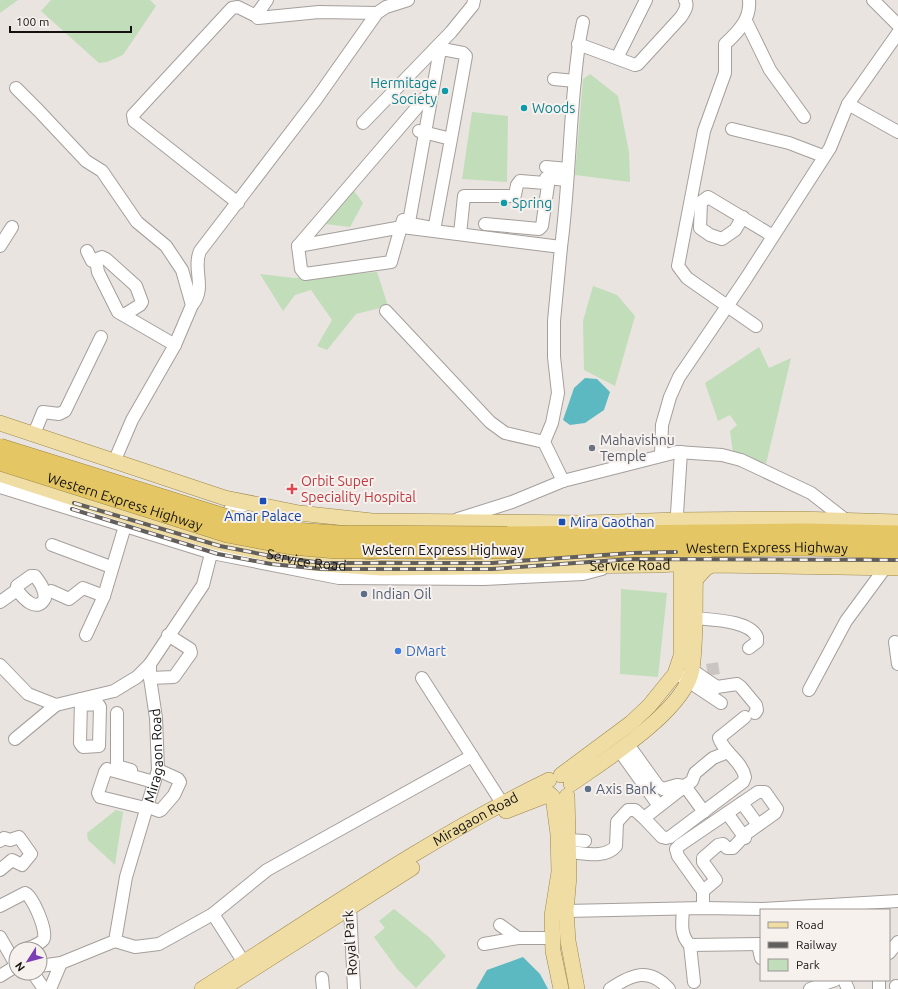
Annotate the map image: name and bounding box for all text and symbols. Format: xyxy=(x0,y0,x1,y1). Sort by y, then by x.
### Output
scale bar xyxy=(10,8,131,34)
text: 100 m xyxy=(16,15,49,28)
place label: Hermitage Society xyxy=(370,75,437,107)
marker: Hermitage Society xyxy=(440,86,450,96)
place label: Woods xyxy=(532,100,575,116)
marker: Woods xyxy=(519,103,529,113)
place label: Spring xyxy=(512,195,552,211)
marker: Spring xyxy=(499,198,509,208)
place label: Mahavishnu Temple xyxy=(600,432,675,464)
marker: Mahavishnu Temple xyxy=(587,443,597,453)
street label: Western Express Highway xyxy=(45,469,205,534)
place label: Orbit Super Speciality Hospital xyxy=(301,473,416,505)
marker: Orbit Super Speciality Hospital xyxy=(286,483,298,495)
marker: Amar Palace xyxy=(258,496,268,506)
place label: Amar Palace xyxy=(224,508,302,524)
place label: Mira Gaothan xyxy=(570,514,655,530)
marker: Mira Gaothan xyxy=(557,517,567,527)
street label: Western Express Highway xyxy=(686,539,848,556)
street label: Western Express Highway xyxy=(362,542,524,558)
street label: Service Road xyxy=(265,546,347,574)
street label: Service Road xyxy=(590,556,671,574)
place label: Indian Oil xyxy=(372,586,432,602)
marker: Indian Oil xyxy=(359,589,369,599)
place label: DMart xyxy=(406,643,447,659)
marker: DMart xyxy=(393,646,403,656)
street label: Miragaon Road xyxy=(141,707,166,804)
place label: Axis Bank xyxy=(596,781,656,797)
marker: Axis Bank xyxy=(583,784,593,794)
street label: Miragaon Road xyxy=(430,789,521,849)
legend xyxy=(760,909,890,981)
street label: Royal Park xyxy=(340,910,360,976)
text: Road xyxy=(796,918,824,931)
text: Railway xyxy=(796,938,837,951)
north arrow xyxy=(8,941,48,981)
text: Park xyxy=(796,958,820,971)
text: N xyxy=(13,960,27,974)

